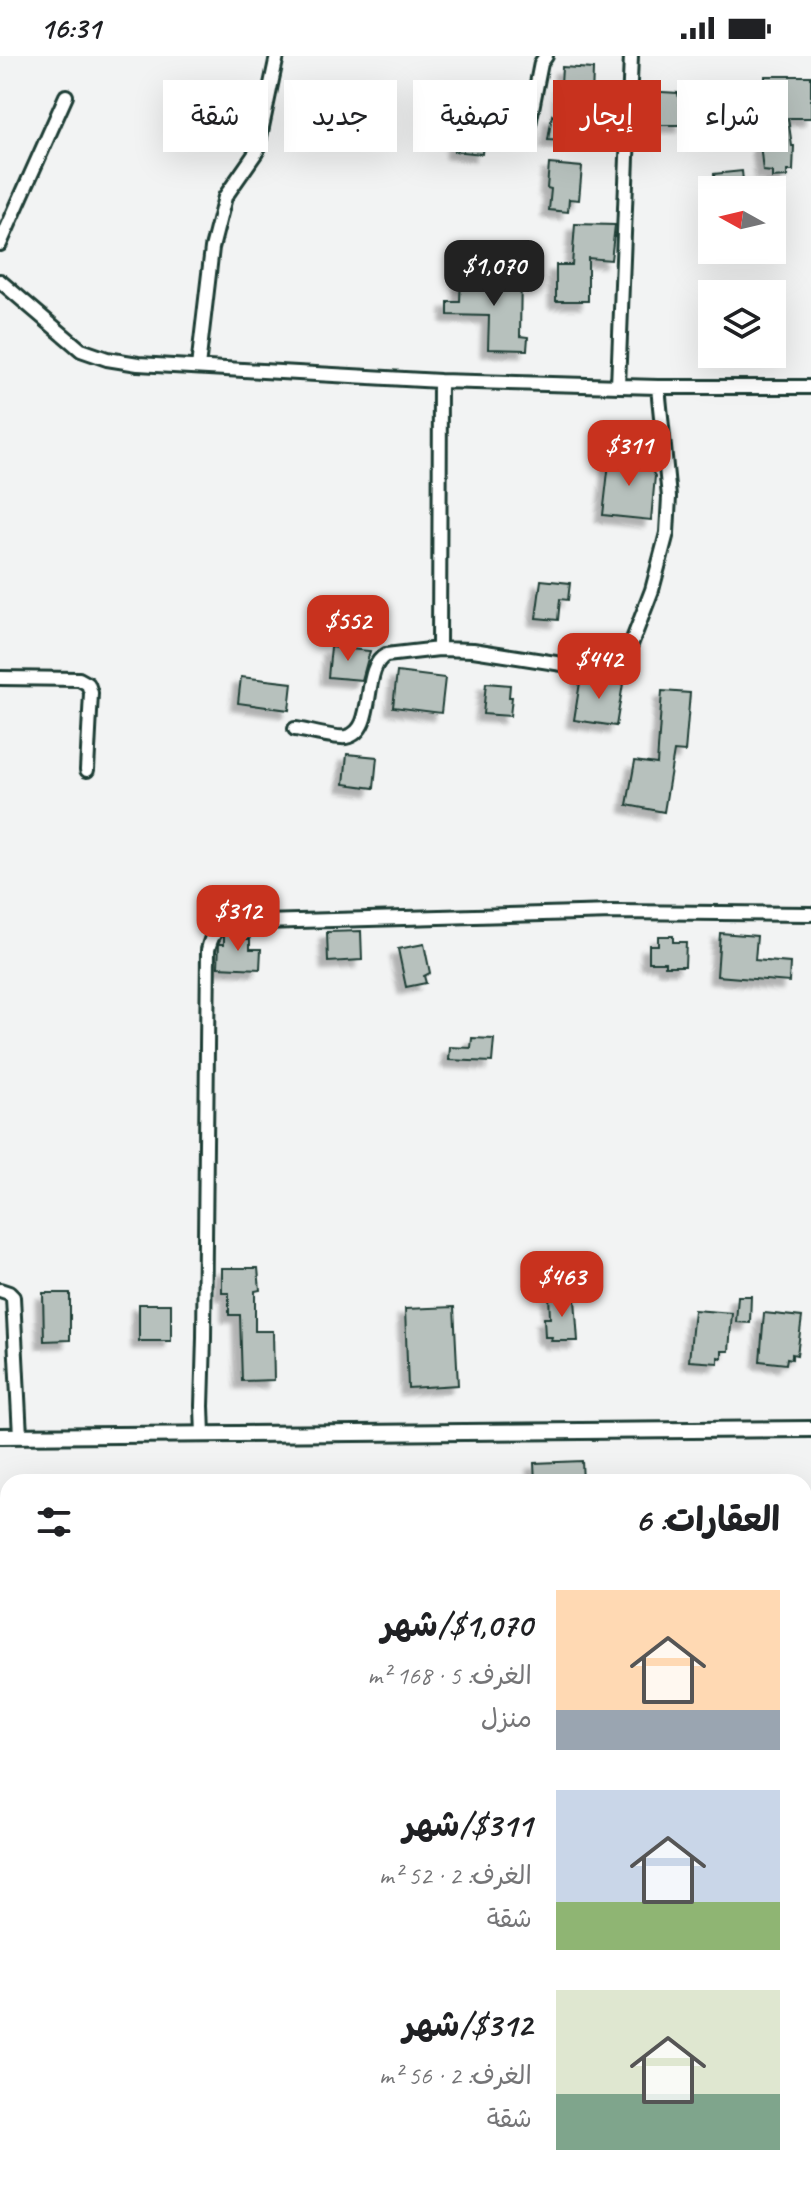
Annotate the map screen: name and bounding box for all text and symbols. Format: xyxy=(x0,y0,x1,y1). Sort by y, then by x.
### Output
text: 16:31 xyxy=(40,9,101,47)
chip: شقة xyxy=(163,80,268,152)
chip: جديد xyxy=(284,80,397,152)
chip: تصفية xyxy=(413,80,537,152)
chip: إيجار xyxy=(553,80,661,152)
chip: شراء xyxy=(677,80,788,152)
north arrow xyxy=(698,176,786,264)
map controls xyxy=(698,176,786,368)
pin: $1,070 xyxy=(429,240,559,308)
text: $1,070 xyxy=(462,249,526,282)
button: layers xyxy=(698,280,786,368)
pin: $311 xyxy=(582,420,676,488)
text: $311 xyxy=(606,429,652,462)
pin: $552 xyxy=(301,595,395,663)
text: $552 xyxy=(325,604,371,637)
pin: $442 xyxy=(552,633,646,701)
text: $442 xyxy=(576,642,622,675)
pin: $312 xyxy=(191,885,285,953)
text: $312 xyxy=(215,894,261,927)
pin: $463 xyxy=(515,1251,609,1319)
text: $463 xyxy=(538,1260,586,1293)
text: العقارات: 6 xyxy=(635,1498,780,1541)
icon: filters xyxy=(32,1500,76,1544)
text: $1,070/شهر xyxy=(381,1603,532,1646)
icon: home xyxy=(620,1622,716,1718)
text: الغرف: 5 · 168 m² xyxy=(367,1659,532,1692)
text: منزل xyxy=(481,1702,532,1735)
text: $311/شهر xyxy=(403,1803,532,1846)
icon: home xyxy=(620,1822,716,1918)
text: الغرف: 2 · 52 m² xyxy=(379,1859,532,1892)
text: شقة xyxy=(487,1902,532,1935)
text: $312/شهر xyxy=(403,2003,532,2046)
icon: home xyxy=(620,2022,716,2118)
text: الغرف: 2 · 56 m² xyxy=(379,2059,532,2092)
text: شقة xyxy=(487,2102,532,2135)

